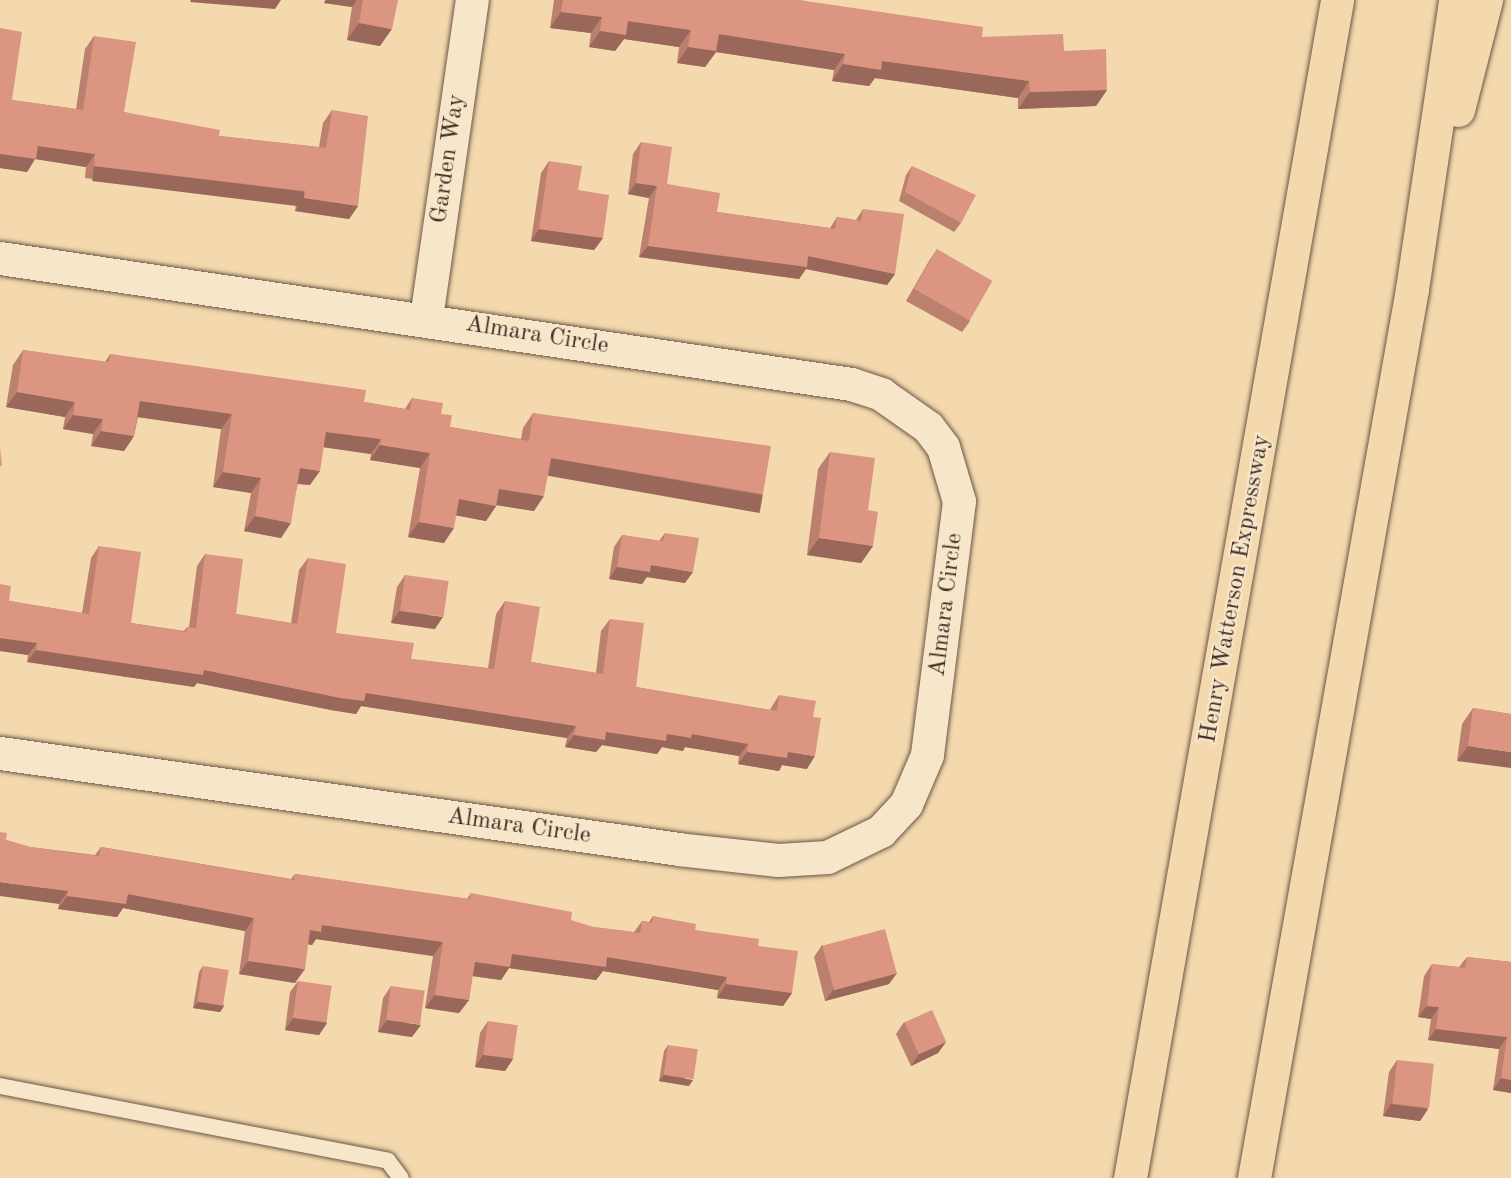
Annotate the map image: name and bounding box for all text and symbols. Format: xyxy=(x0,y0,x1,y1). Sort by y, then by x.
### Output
street label: Garden Way xyxy=(426,93,472,225)
street label: Almara Circle xyxy=(463,310,611,362)
street label: Henry Watterson Expressway xyxy=(1195,433,1277,745)
street label: Almara Circle xyxy=(924,532,970,678)
street label: Almara Circle xyxy=(445,803,593,851)

